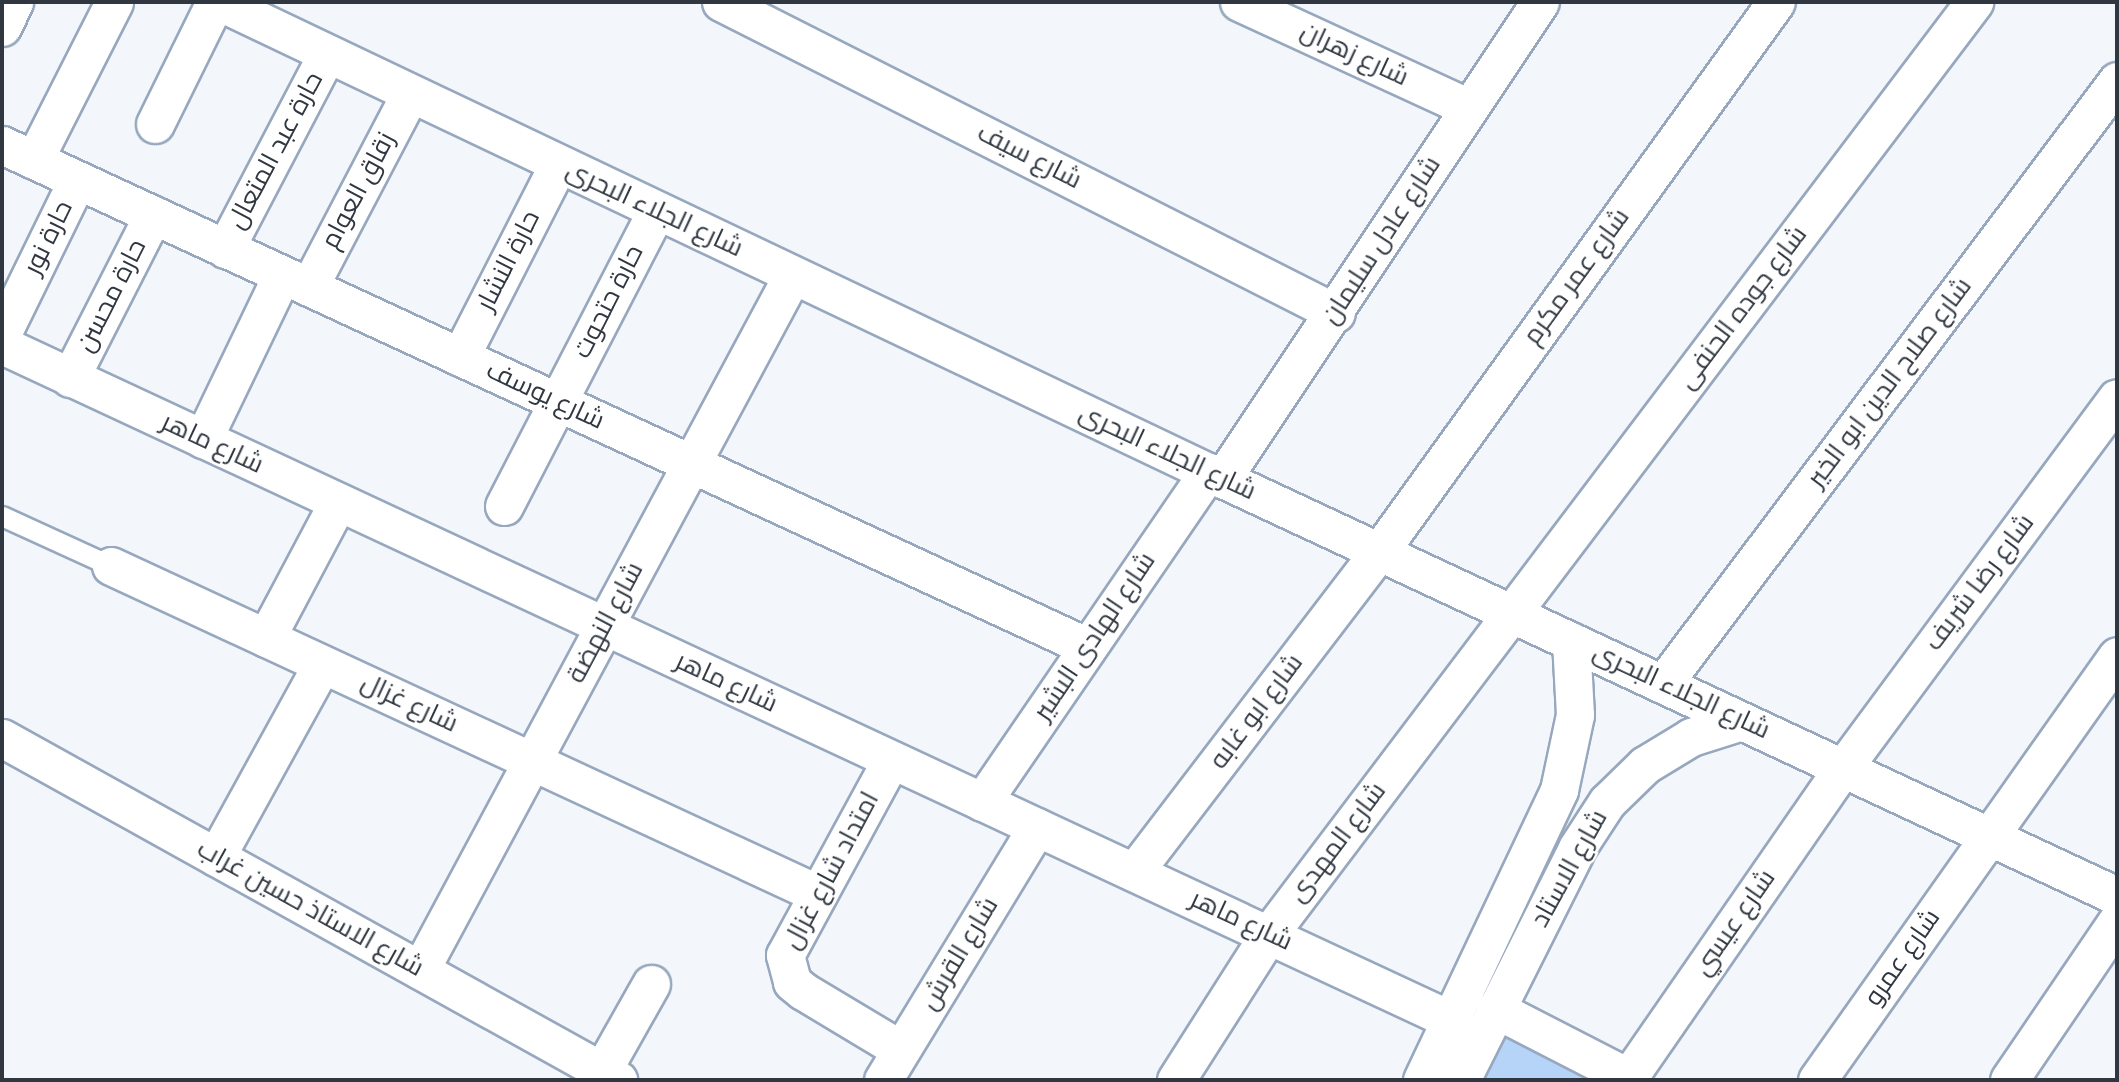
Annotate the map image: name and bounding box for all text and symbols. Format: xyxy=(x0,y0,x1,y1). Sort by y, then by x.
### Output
street label: شارع زهران xyxy=(1295,16,1413,94)
street label: حارة عبد المتعال xyxy=(222,67,330,235)
street label: شارع سيف xyxy=(972,118,1086,196)
street label: زقاق العوام xyxy=(315,127,403,255)
street label: شارع عادل سليمان xyxy=(1316,151,1448,331)
street label: شارع الجلاء البحرى xyxy=(561,155,747,265)
street label: حارة نور xyxy=(18,196,80,280)
street label: شارع عمر مكرم xyxy=(1517,203,1637,351)
street label: حارة النشار xyxy=(470,206,548,316)
street label: شارع جوده الحنفى xyxy=(1672,220,1814,396)
street label: حارة محسن xyxy=(70,234,154,358)
street label: حارة حتحوت xyxy=(567,240,651,364)
street label: شارع صلاح الدين ابو الخير xyxy=(1801,272,1979,494)
street label: شارع يوسف xyxy=(481,355,609,437)
street label: شارع الجلاء البحرى xyxy=(1074,398,1260,508)
street label: شارع ماهر xyxy=(156,407,268,481)
street label: شارع رضا شريف xyxy=(1919,509,2041,657)
street label: شارع الهادى البشير xyxy=(1027,547,1163,727)
street label: شارع النهضة xyxy=(561,557,651,689)
street label: شارع الجلاء البحرى xyxy=(1588,637,1774,747)
street label: شارع ماهر xyxy=(670,646,782,720)
street label: شارع ابو غابه xyxy=(1204,648,1310,776)
street label: شارع غزال xyxy=(355,668,463,740)
street label: شارع المهدى xyxy=(1283,777,1393,909)
street label: امتداد شارع غزال xyxy=(777,787,887,955)
street label: شارع الاستاد xyxy=(1525,805,1615,933)
street label: شارع الاستاذ حسين غراب xyxy=(191,834,429,984)
street label: شارع عيسي xyxy=(1687,864,1783,982)
street label: شارع ماهر xyxy=(1185,884,1297,958)
street label: شارع القرش xyxy=(914,892,1006,1016)
street label: شارع عمرو xyxy=(1858,904,1948,1012)

